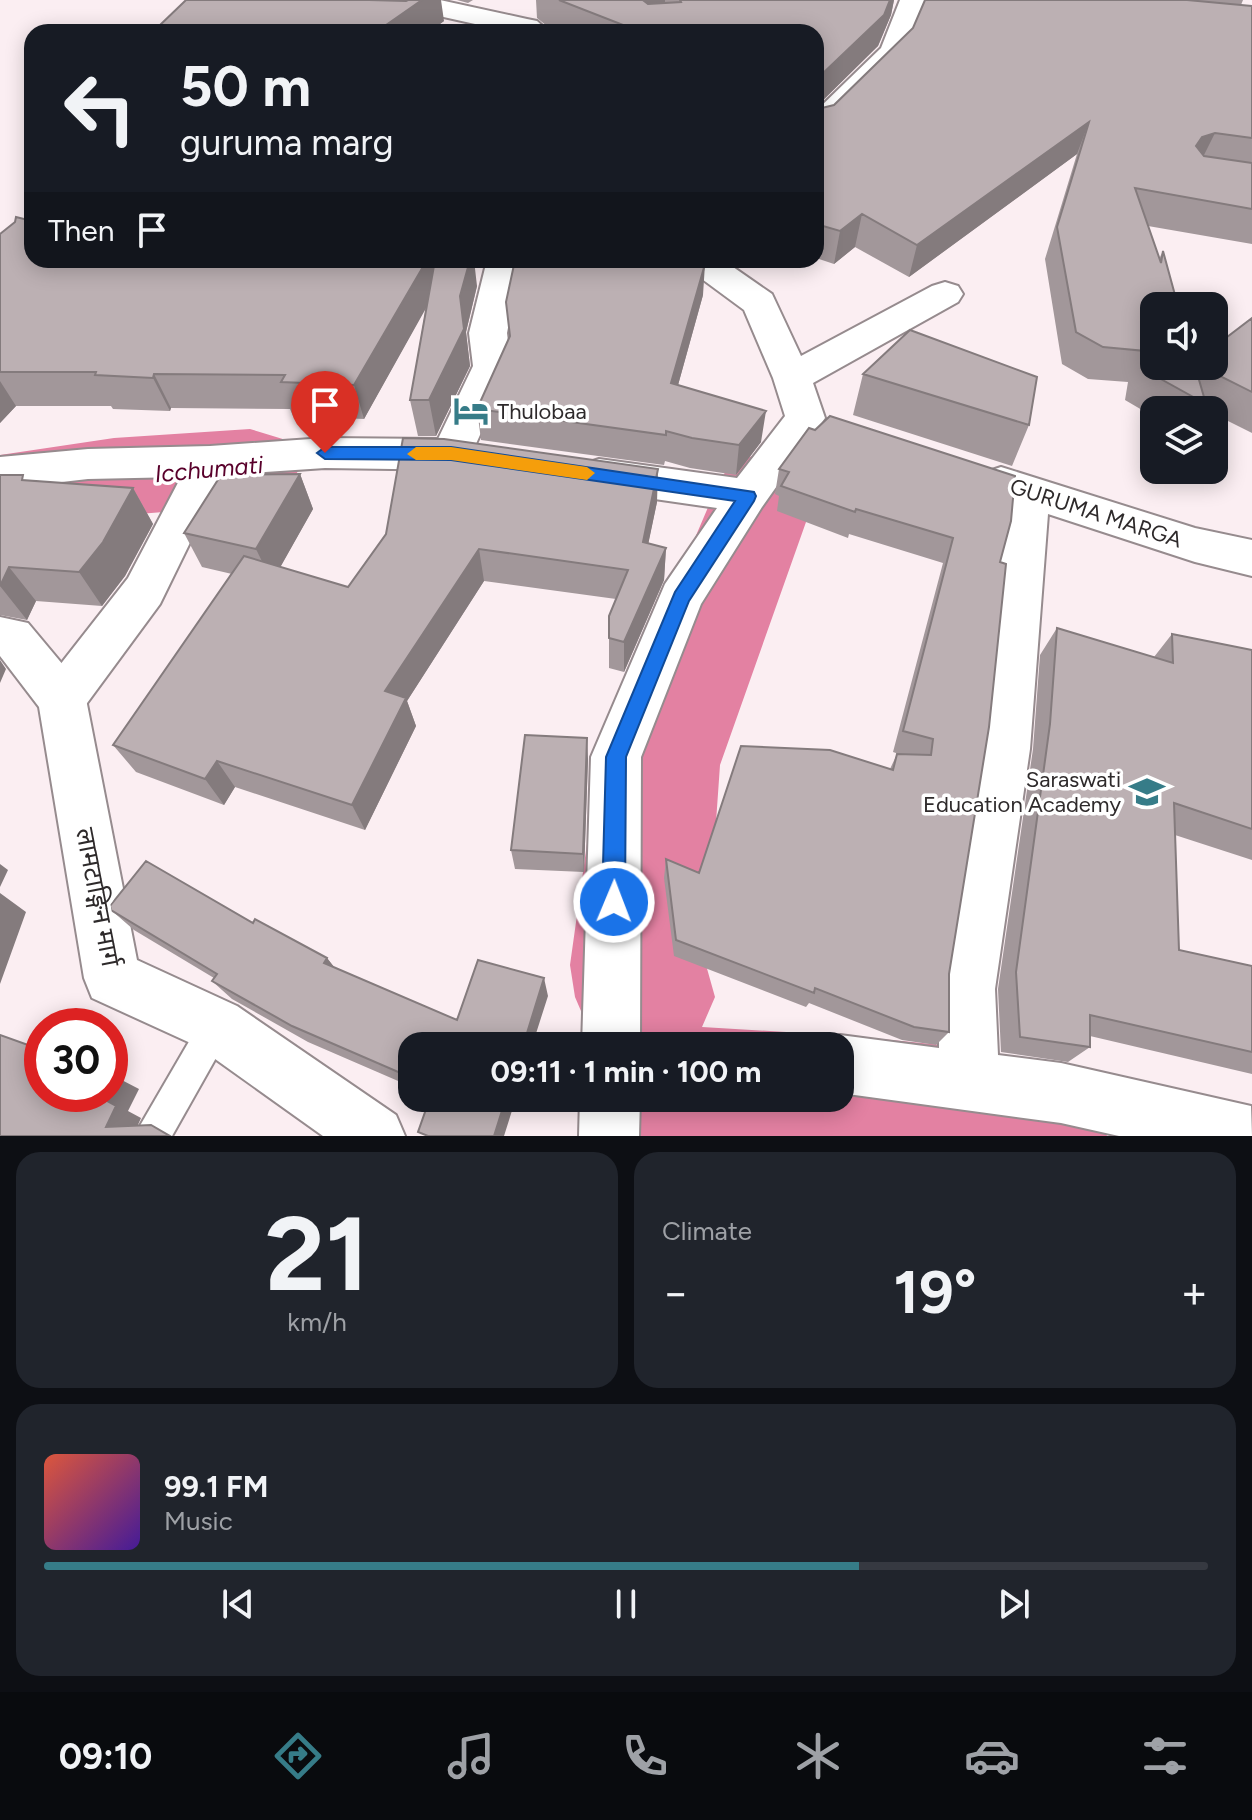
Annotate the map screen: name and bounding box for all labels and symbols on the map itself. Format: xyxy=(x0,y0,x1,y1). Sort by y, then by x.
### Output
pin xyxy=(291,371,359,453)
hotel icon: Thulobaa xyxy=(452,392,490,430)
place label: Thulobaa xyxy=(497,398,587,425)
water label: Icchumati xyxy=(154,450,265,488)
street label: GURUMA MARGA xyxy=(1007,472,1186,554)
place label: Saraswati Education Academy xyxy=(923,766,1121,818)
school or university icon: Saraswati Education Academy xyxy=(1128,773,1166,811)
street label: लामटाङ्गिन मार्ग xyxy=(69,825,127,970)
position arrow xyxy=(572,860,656,944)
speed limit sign: 30 xyxy=(24,1008,128,1112)

